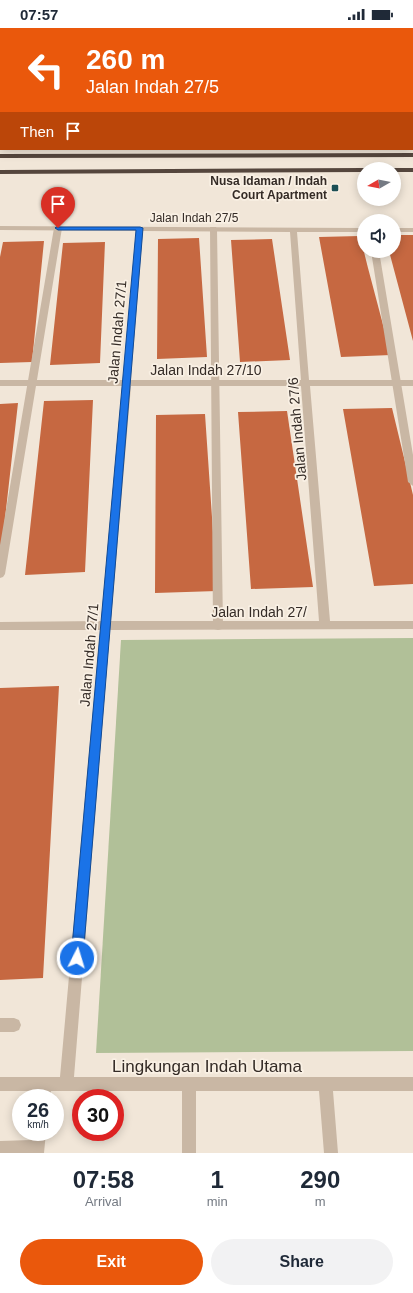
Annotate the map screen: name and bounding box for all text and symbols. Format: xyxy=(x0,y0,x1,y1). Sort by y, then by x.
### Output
text: 07:57 xyxy=(20,6,58,23)
icon: left xyxy=(20,44,72,96)
text: 260 m xyxy=(86,44,165,75)
text: Jalan Indah 27/5 xyxy=(86,77,219,97)
icon: arrive xyxy=(62,120,84,142)
text: Then xyxy=(20,123,54,140)
north arrow xyxy=(357,162,401,206)
map controls xyxy=(357,162,401,258)
place label: Nusa Idaman / Indah Court Apartment xyxy=(210,174,327,202)
marker: Nusa Idaman / Indah Court Apartment xyxy=(330,183,340,193)
pin xyxy=(41,187,75,228)
icon: arrive xyxy=(47,193,69,215)
street label: Jalan Indah 27/5 xyxy=(150,211,239,225)
button: sound xyxy=(357,214,401,258)
street label: Jalan Indah 27/1 xyxy=(105,280,129,384)
street label: Jalan Indah 27/10 xyxy=(150,362,262,378)
street label: Jalan Indah 27/6 xyxy=(285,377,309,481)
street label: Jalan Indah 27/1 xyxy=(77,603,101,707)
street label: Jalan Indah 27/ xyxy=(211,604,307,620)
position arrow xyxy=(56,937,98,979)
street label: Lingkungan Indah Utama xyxy=(112,1057,303,1076)
speed limit sign: 30 xyxy=(72,1089,124,1141)
text: 26 xyxy=(27,1099,49,1121)
text: km/h xyxy=(27,1119,49,1130)
text: 07:58 xyxy=(73,1166,134,1193)
text: 1 xyxy=(210,1166,224,1193)
text: 290 xyxy=(300,1166,340,1193)
text: Arrival xyxy=(85,1194,122,1209)
text: min xyxy=(207,1194,228,1209)
text: m xyxy=(315,1194,326,1209)
button: Exit xyxy=(20,1239,203,1285)
button: Share xyxy=(211,1239,393,1285)

